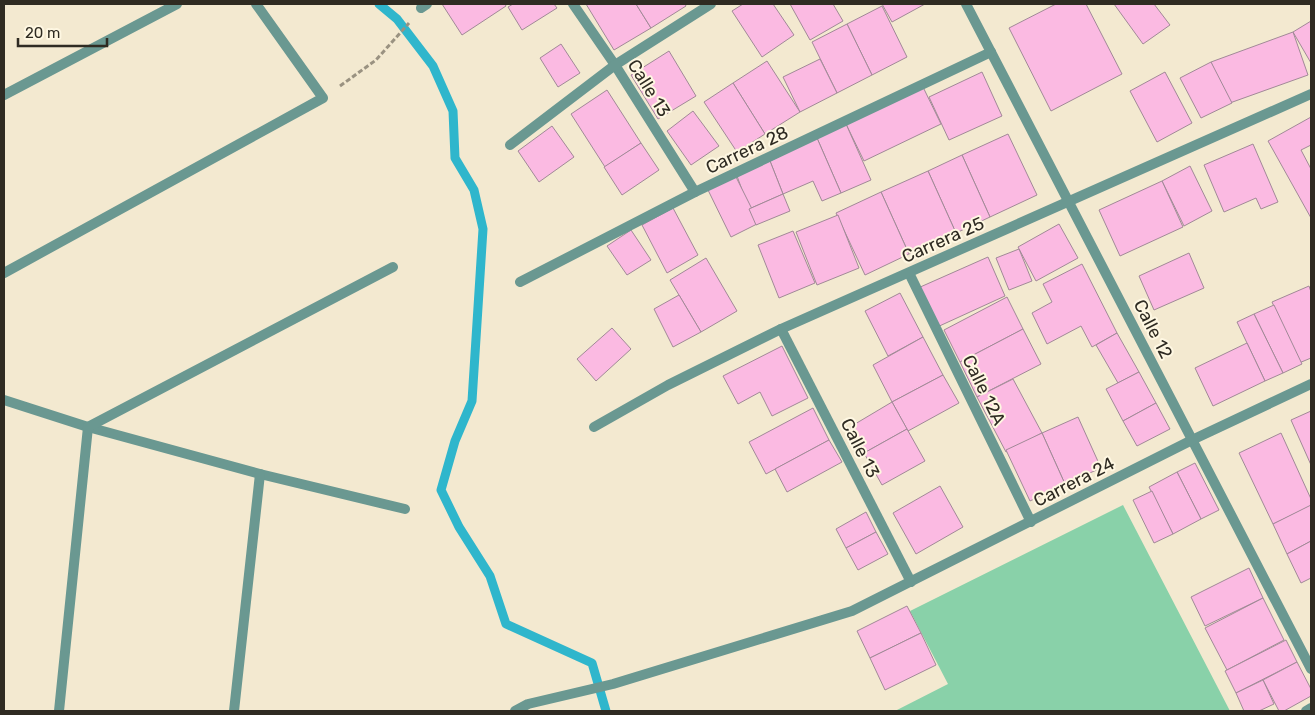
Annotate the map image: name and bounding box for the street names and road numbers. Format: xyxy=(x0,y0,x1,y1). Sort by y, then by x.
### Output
street label: Calle 13 xyxy=(623,55,675,121)
street label: Carrera 28 xyxy=(702,121,792,179)
street label: Carrera 25 xyxy=(898,212,988,268)
street label: Calle 12 xyxy=(1129,296,1177,362)
street label: Calle 12A xyxy=(958,351,1010,429)
street label: Calle 13 xyxy=(836,415,884,481)
street label: Carrera 24 xyxy=(1030,452,1118,512)

